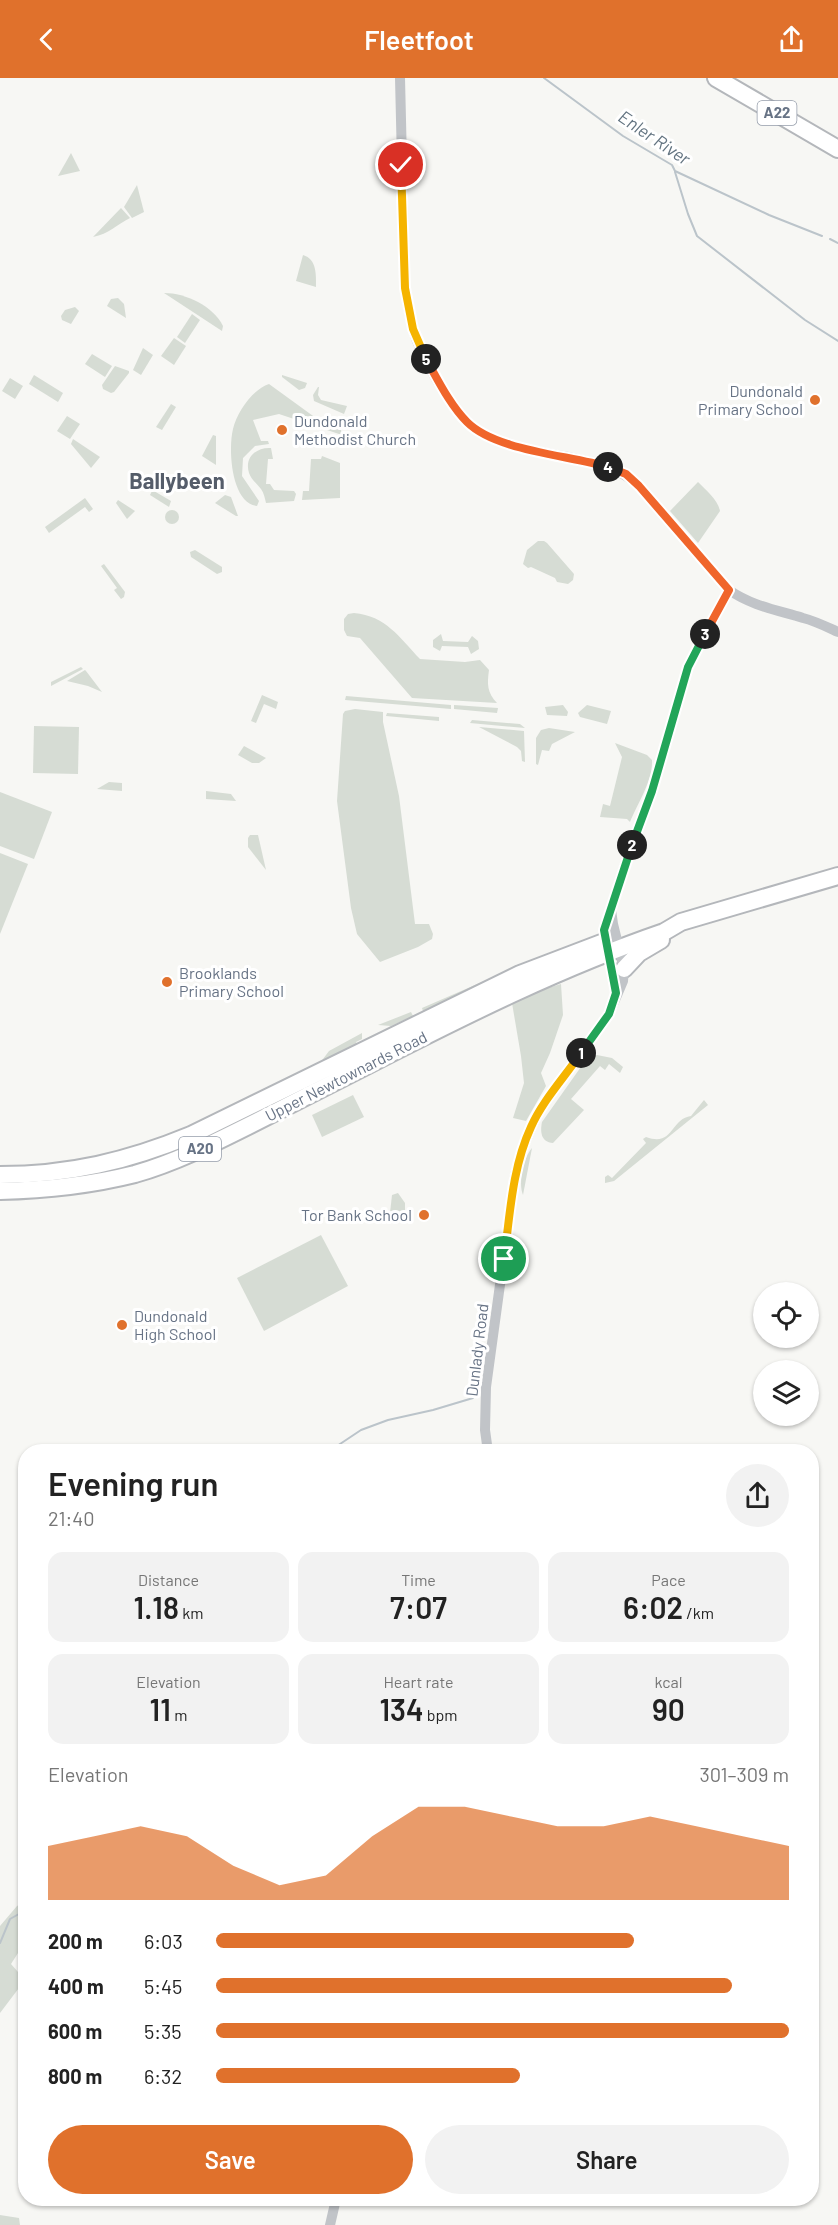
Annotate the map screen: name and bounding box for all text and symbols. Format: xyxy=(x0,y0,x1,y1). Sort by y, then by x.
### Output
icon: back xyxy=(30,23,63,56)
text: Fleetfoot xyxy=(364,23,474,55)
icon: share xyxy=(775,23,808,56)
road number: A22 xyxy=(758,101,796,125)
water label: Enler River xyxy=(614,105,695,170)
pin xyxy=(375,139,426,190)
icon: check xyxy=(384,148,417,181)
pin: 5 xyxy=(411,344,441,374)
text: 5 xyxy=(422,349,430,368)
place label: Dundonald Primary School xyxy=(698,381,803,418)
marker: Dundonald Primary School xyxy=(808,393,822,407)
place label: Dundonald Methodist Church xyxy=(294,411,416,448)
marker: Dundonald Methodist Church xyxy=(275,423,289,437)
pin: 4 xyxy=(593,452,623,482)
text: 4 xyxy=(603,457,613,476)
district label: Ballybeen xyxy=(129,467,225,493)
pin: 3 xyxy=(690,619,720,649)
text: 3 xyxy=(701,624,709,643)
pin: 2 xyxy=(617,830,647,860)
text: 2 xyxy=(628,835,636,854)
place label: Brooklands Primary School xyxy=(179,963,284,1000)
marker: Brooklands Primary School xyxy=(160,975,174,989)
street label: Upper Newtownards Road xyxy=(262,1026,430,1125)
pin: 1 xyxy=(566,1038,596,1068)
text: 1 xyxy=(578,1043,584,1062)
road number: A20 xyxy=(179,1137,221,1161)
place label: Tor Bank School xyxy=(301,1205,412,1224)
marker: Tor Bank School xyxy=(417,1208,431,1222)
pin xyxy=(478,1233,529,1284)
icon: arrive xyxy=(487,1242,520,1275)
map controls xyxy=(753,1282,819,1426)
button: locate xyxy=(753,1282,819,1348)
street label: Dunlady Road xyxy=(461,1302,492,1397)
place label: Dundonald High School xyxy=(134,1306,216,1343)
marker: Dundonald High School xyxy=(115,1318,129,1332)
button: layers xyxy=(753,1360,819,1426)
text: Evening run xyxy=(48,1463,218,1503)
button: share xyxy=(726,1464,789,1527)
text: 21:40 xyxy=(48,1506,95,1530)
text: Distance xyxy=(138,1570,199,1589)
text: Time xyxy=(401,1570,436,1589)
text: Pace xyxy=(651,1570,686,1589)
text: 1.18 xyxy=(134,1589,179,1625)
text: 7:07 xyxy=(390,1589,447,1625)
text: 6:02 xyxy=(623,1589,683,1625)
text: km xyxy=(179,1603,203,1622)
text: /km xyxy=(683,1603,714,1622)
text: Elevation xyxy=(136,1672,201,1691)
text: Heart rate xyxy=(383,1672,454,1691)
text: kcal xyxy=(655,1672,682,1691)
text: 11 xyxy=(150,1691,171,1727)
text: 134 xyxy=(379,1691,424,1727)
text: 90 xyxy=(652,1691,685,1727)
text: m xyxy=(171,1705,187,1724)
text: bpm xyxy=(424,1705,458,1724)
text: Elevation xyxy=(48,1762,129,1786)
text: 301–309 m xyxy=(699,1762,789,1786)
text: 200 m xyxy=(48,1929,103,1953)
text: 6:03 xyxy=(144,1929,183,1953)
text: 400 m xyxy=(48,1974,104,1998)
text: 5:45 xyxy=(144,1974,182,1998)
text: 600 m xyxy=(48,2019,102,2043)
text: 5:35 xyxy=(144,2019,182,2043)
text: 800 m xyxy=(48,2064,102,2088)
text: 6:32 xyxy=(144,2064,182,2088)
button: Save xyxy=(48,2125,413,2194)
button: Share xyxy=(425,2125,789,2194)

